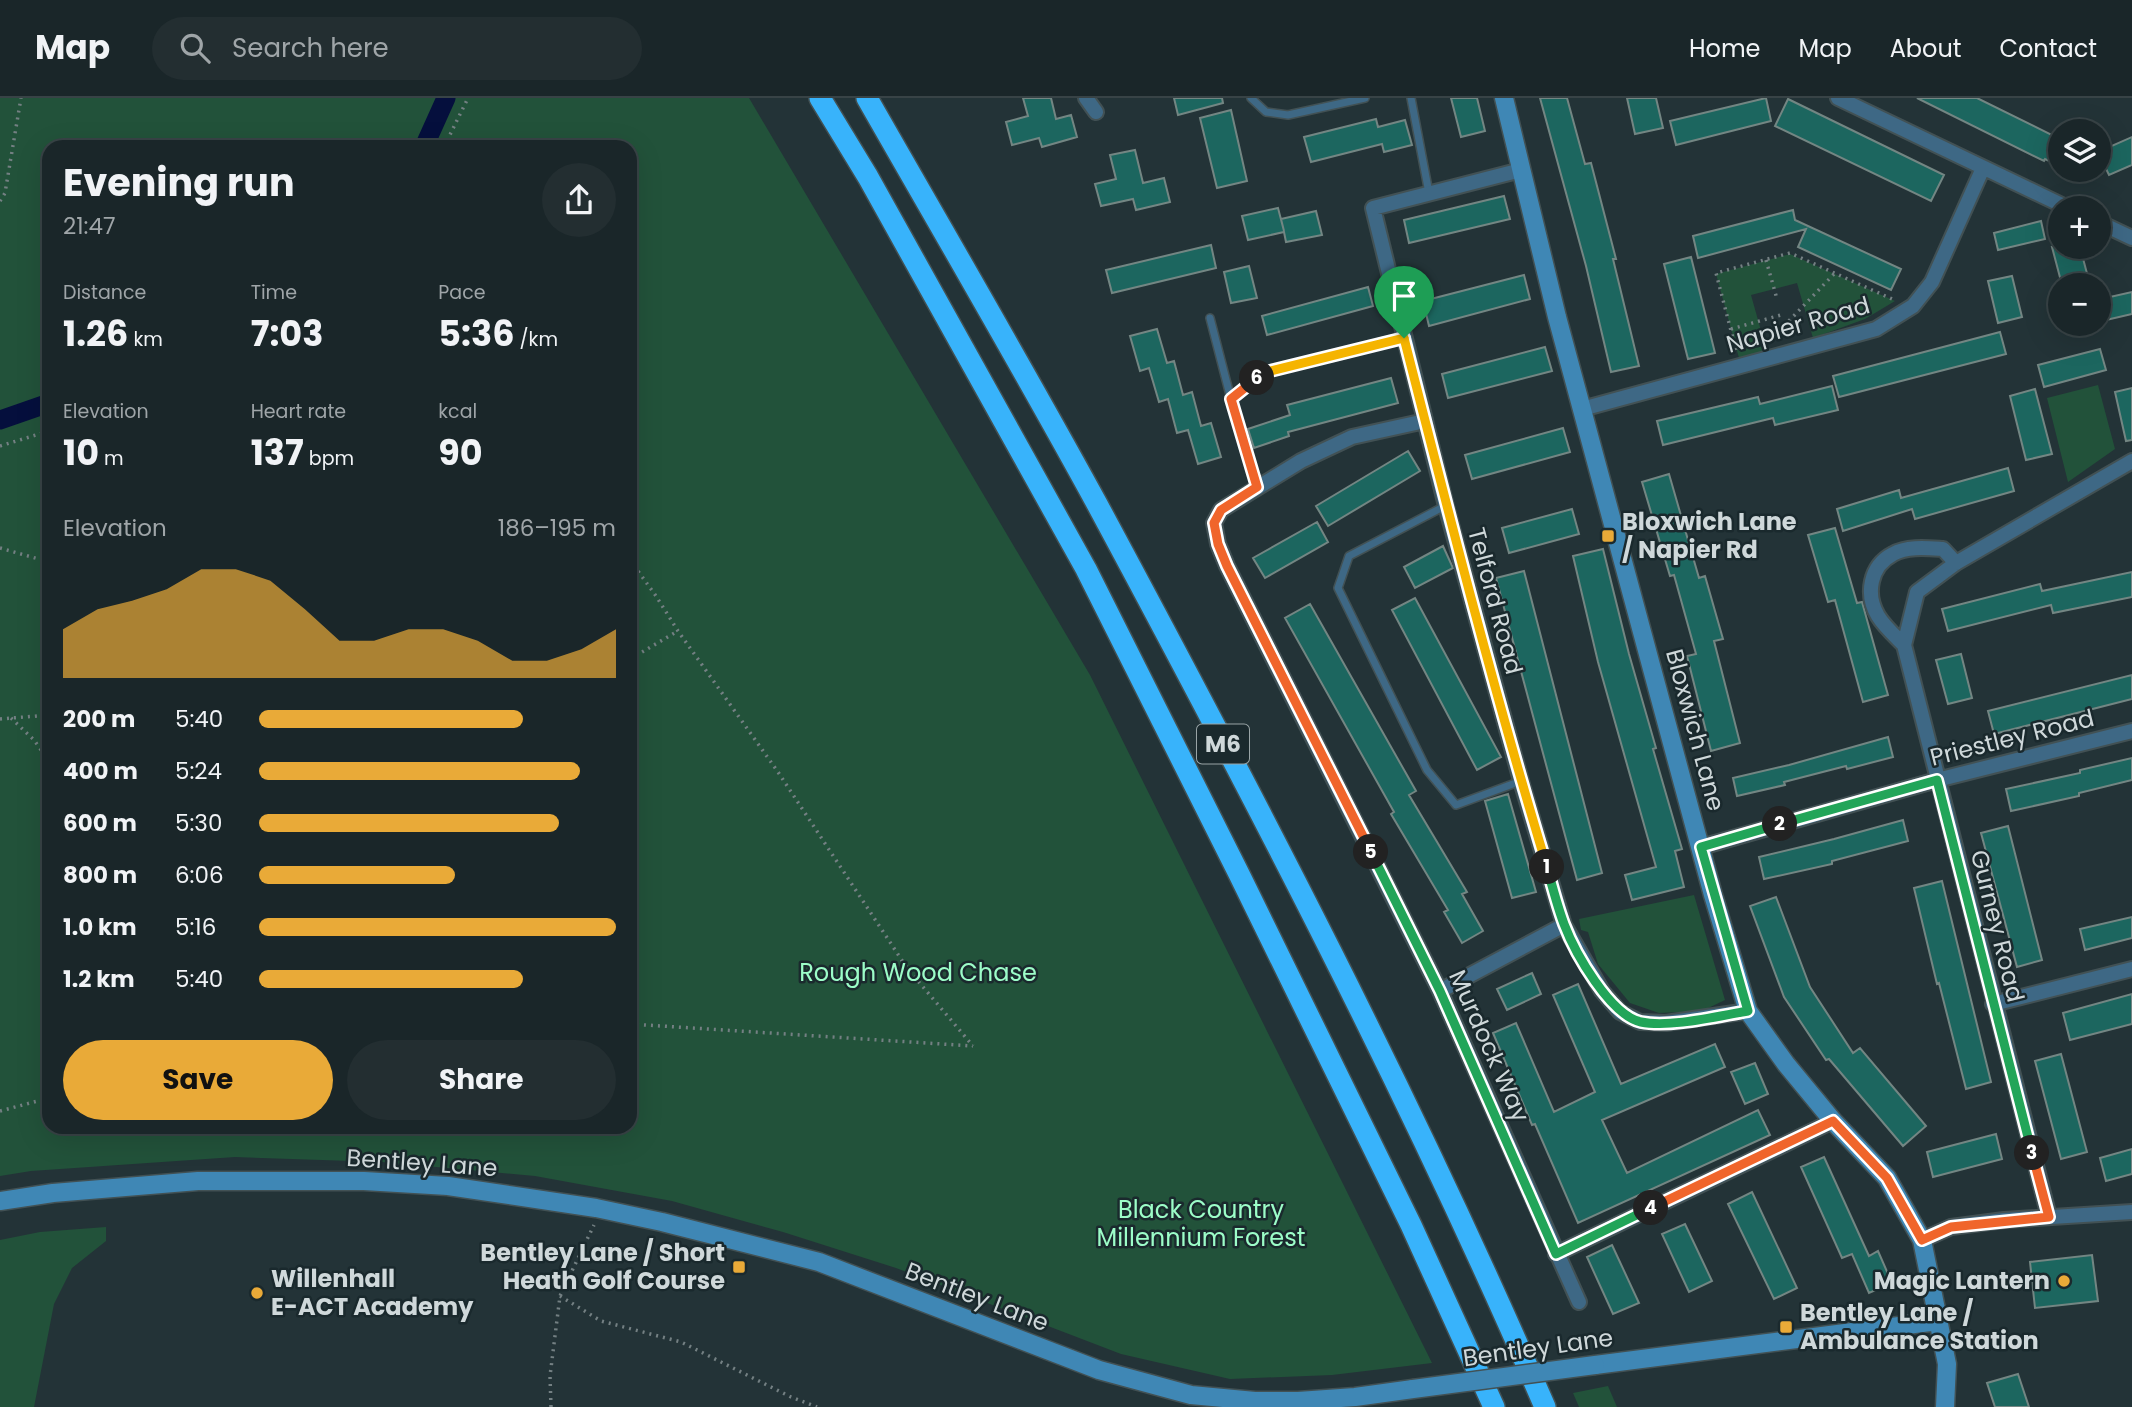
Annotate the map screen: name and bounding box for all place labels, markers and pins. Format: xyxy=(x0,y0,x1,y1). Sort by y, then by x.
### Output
pin xyxy=(1374,266,1434,338)
pin: 6 xyxy=(1240,360,1274,396)
place label: Bloxwich Lane / Napier Rd xyxy=(1622,505,1797,566)
marker: Bloxwich Lane / Napier Rd xyxy=(1600,528,1616,544)
pin: 2 xyxy=(1762,806,1798,842)
pin: 5 xyxy=(1354,834,1388,870)
pin: 1 xyxy=(1530,850,1564,884)
pin: 3 xyxy=(2014,1136,2050,1170)
pin: 4 xyxy=(1634,1190,1668,1226)
place label: Bentley Lane / Short Heath Golf Course xyxy=(480,1236,725,1297)
marker: Bentley Lane / Short Heath Golf Course xyxy=(731,1259,747,1275)
place label: Willenhall E-ACT Academy xyxy=(271,1262,474,1323)
place label: Magic Lantern xyxy=(1874,1264,2050,1297)
marker: Magic Lantern xyxy=(2056,1273,2072,1289)
marker: Willenhall E-ACT Academy xyxy=(249,1285,265,1301)
place label: Bentley Lane / Ambulance Station xyxy=(1800,1296,2039,1357)
marker: Bentley Lane / Ambulance Station xyxy=(1778,1319,1794,1335)

